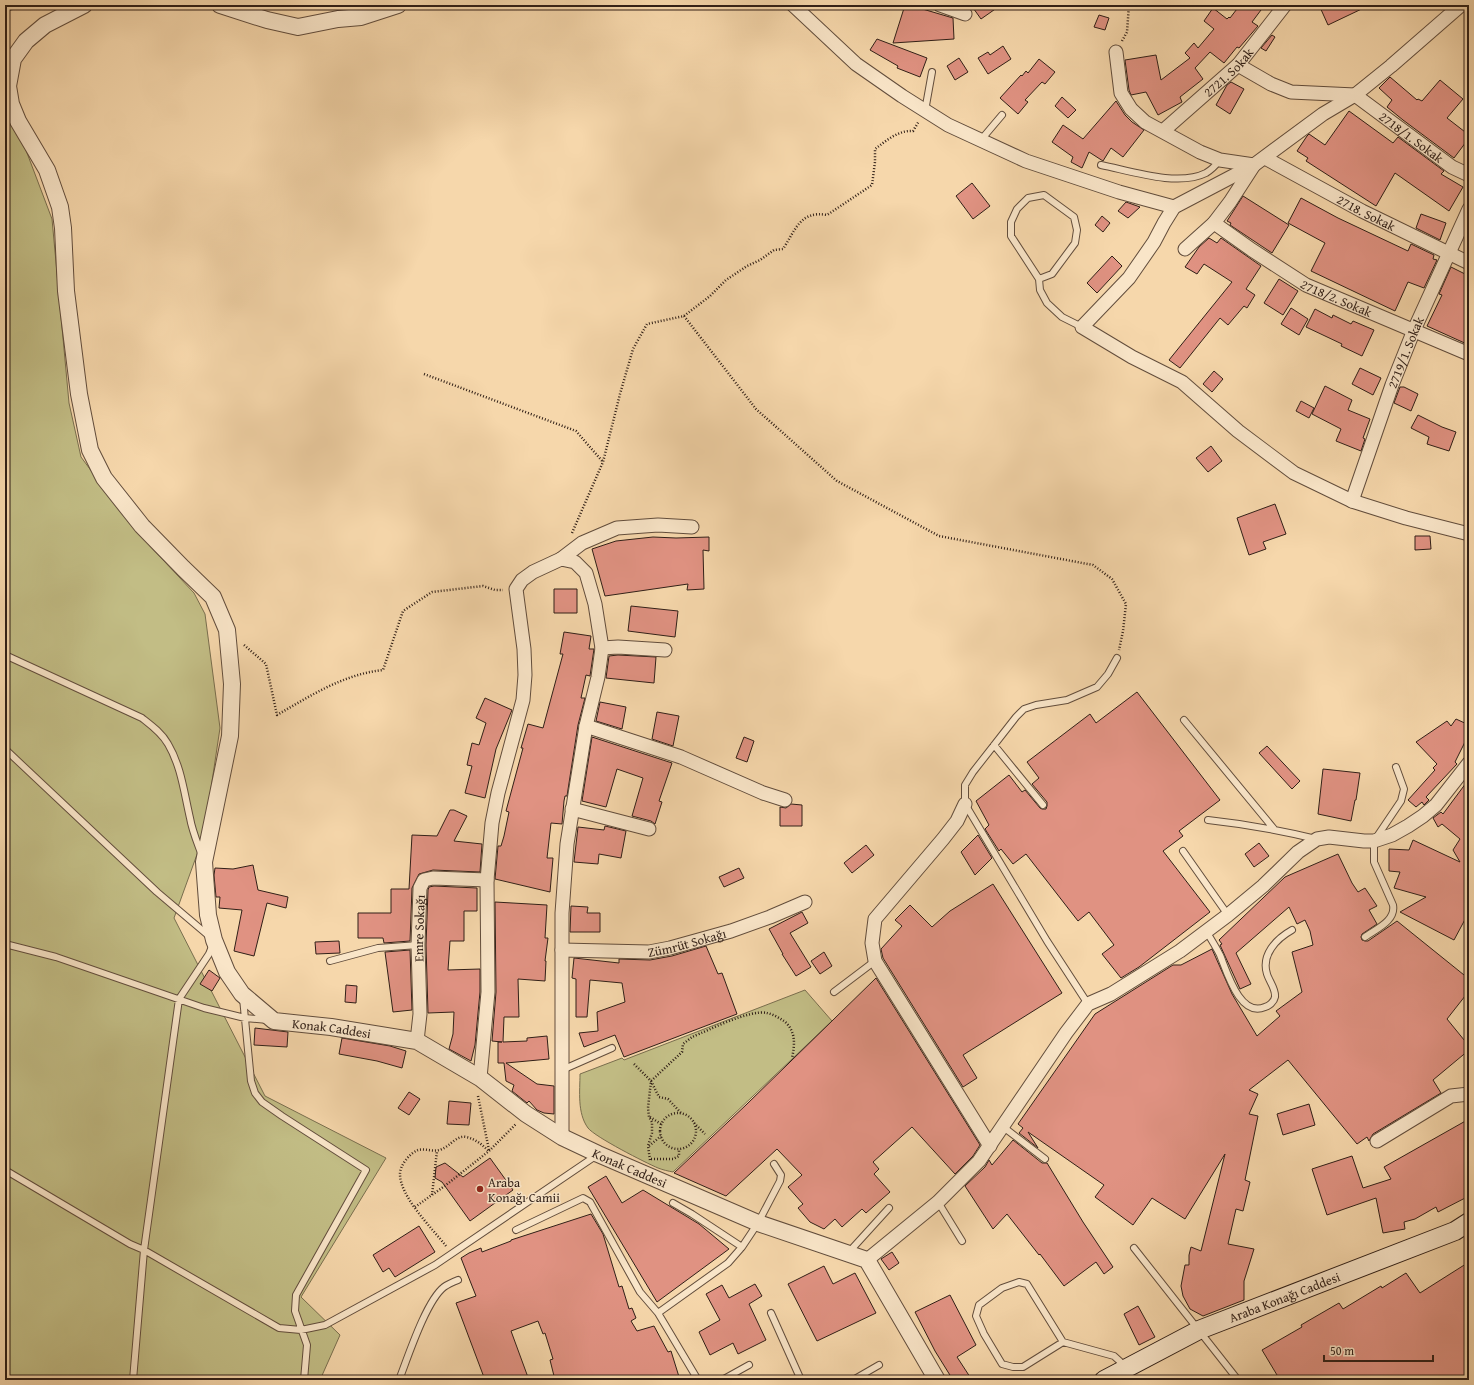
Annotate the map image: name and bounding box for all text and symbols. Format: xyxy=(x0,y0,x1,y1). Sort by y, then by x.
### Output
street label: 2721. Sokak xyxy=(1199,43,1258,101)
street label: 2718/1. Sokak xyxy=(1375,107,1448,167)
street label: 2718. Sokak xyxy=(1334,190,1399,236)
street label: 2718/2. Sokak xyxy=(1297,274,1375,322)
street label: 2719/1. Sokak xyxy=(1382,313,1429,391)
street label: Emre Sokağı xyxy=(408,894,429,962)
street label: Zümrüt Sokağı xyxy=(646,923,729,962)
street label: Konak Caddesi xyxy=(291,1013,373,1043)
street label: Konak Caddesi xyxy=(589,1143,670,1192)
place label: Araba Konağı Camii xyxy=(488,1173,560,1207)
marker: Araba Konağı Camii xyxy=(475,1184,485,1194)
street label: Araba Konağı Caddesi xyxy=(1226,1267,1343,1327)
scale bar xyxy=(1324,1337,1433,1363)
text: 50 m xyxy=(1330,1342,1354,1359)

